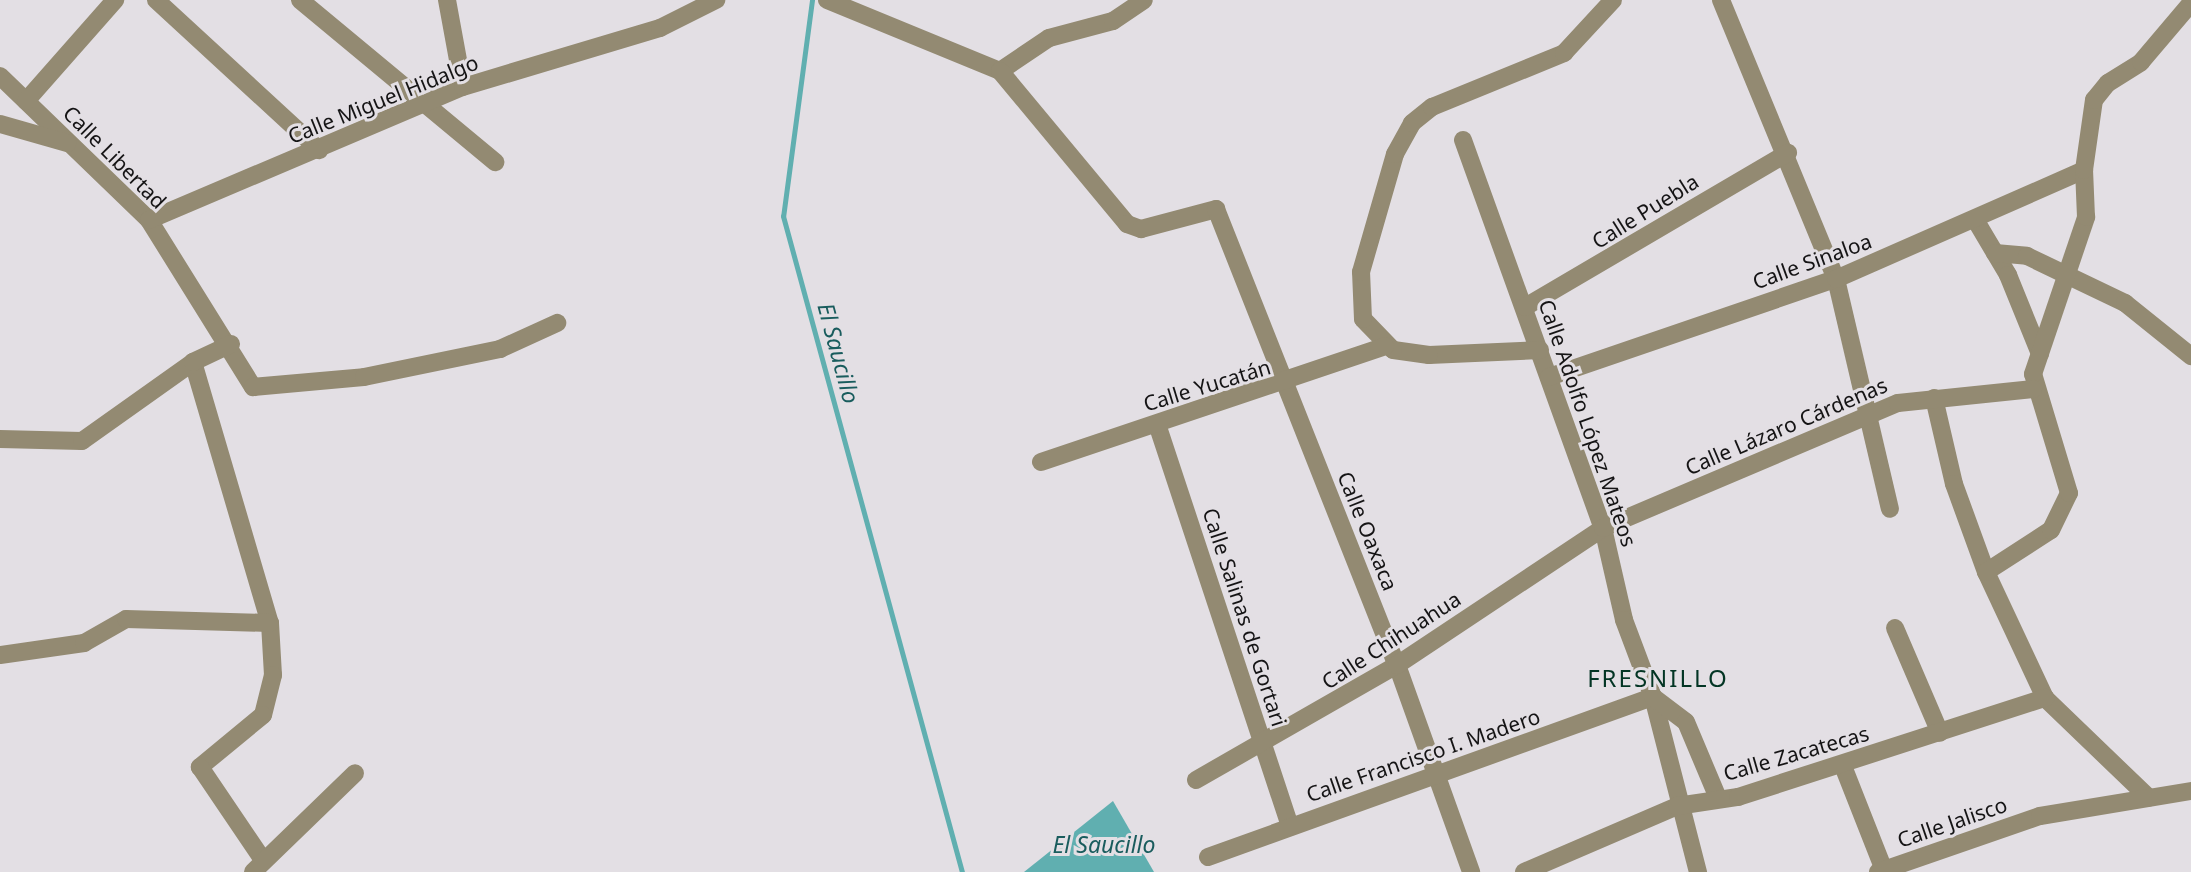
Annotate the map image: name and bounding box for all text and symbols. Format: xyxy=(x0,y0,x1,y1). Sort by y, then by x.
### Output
street label: Calle Miguel Hidalgo xyxy=(284,49,482,149)
street label: Calle Libertad xyxy=(58,100,172,214)
street label: Calle Puebla xyxy=(1587,168,1703,254)
street label: Calle Sinaloa xyxy=(1749,228,1875,294)
street label: Calle Adolfo López Mateos xyxy=(1534,296,1642,550)
water label: El Saucillo xyxy=(812,300,866,406)
street label: Calle Yucatán xyxy=(1140,354,1274,416)
street label: Calle Lázaro Cárdenas xyxy=(1681,372,1891,480)
street label: Calle Oaxaca xyxy=(1333,468,1403,594)
street label: Calle Salinas de Gortari xyxy=(1198,505,1292,729)
street label: Calle Chihuahua xyxy=(1317,586,1465,694)
district label: FRESNILLO xyxy=(1588,664,1728,692)
street label: Calle Francisco I. Madero xyxy=(1303,703,1543,807)
street label: Calle Zacatecas xyxy=(1720,720,1872,786)
street label: Calle Jalisco xyxy=(1894,791,2010,853)
water label: El Saucillo xyxy=(1053,830,1155,858)

